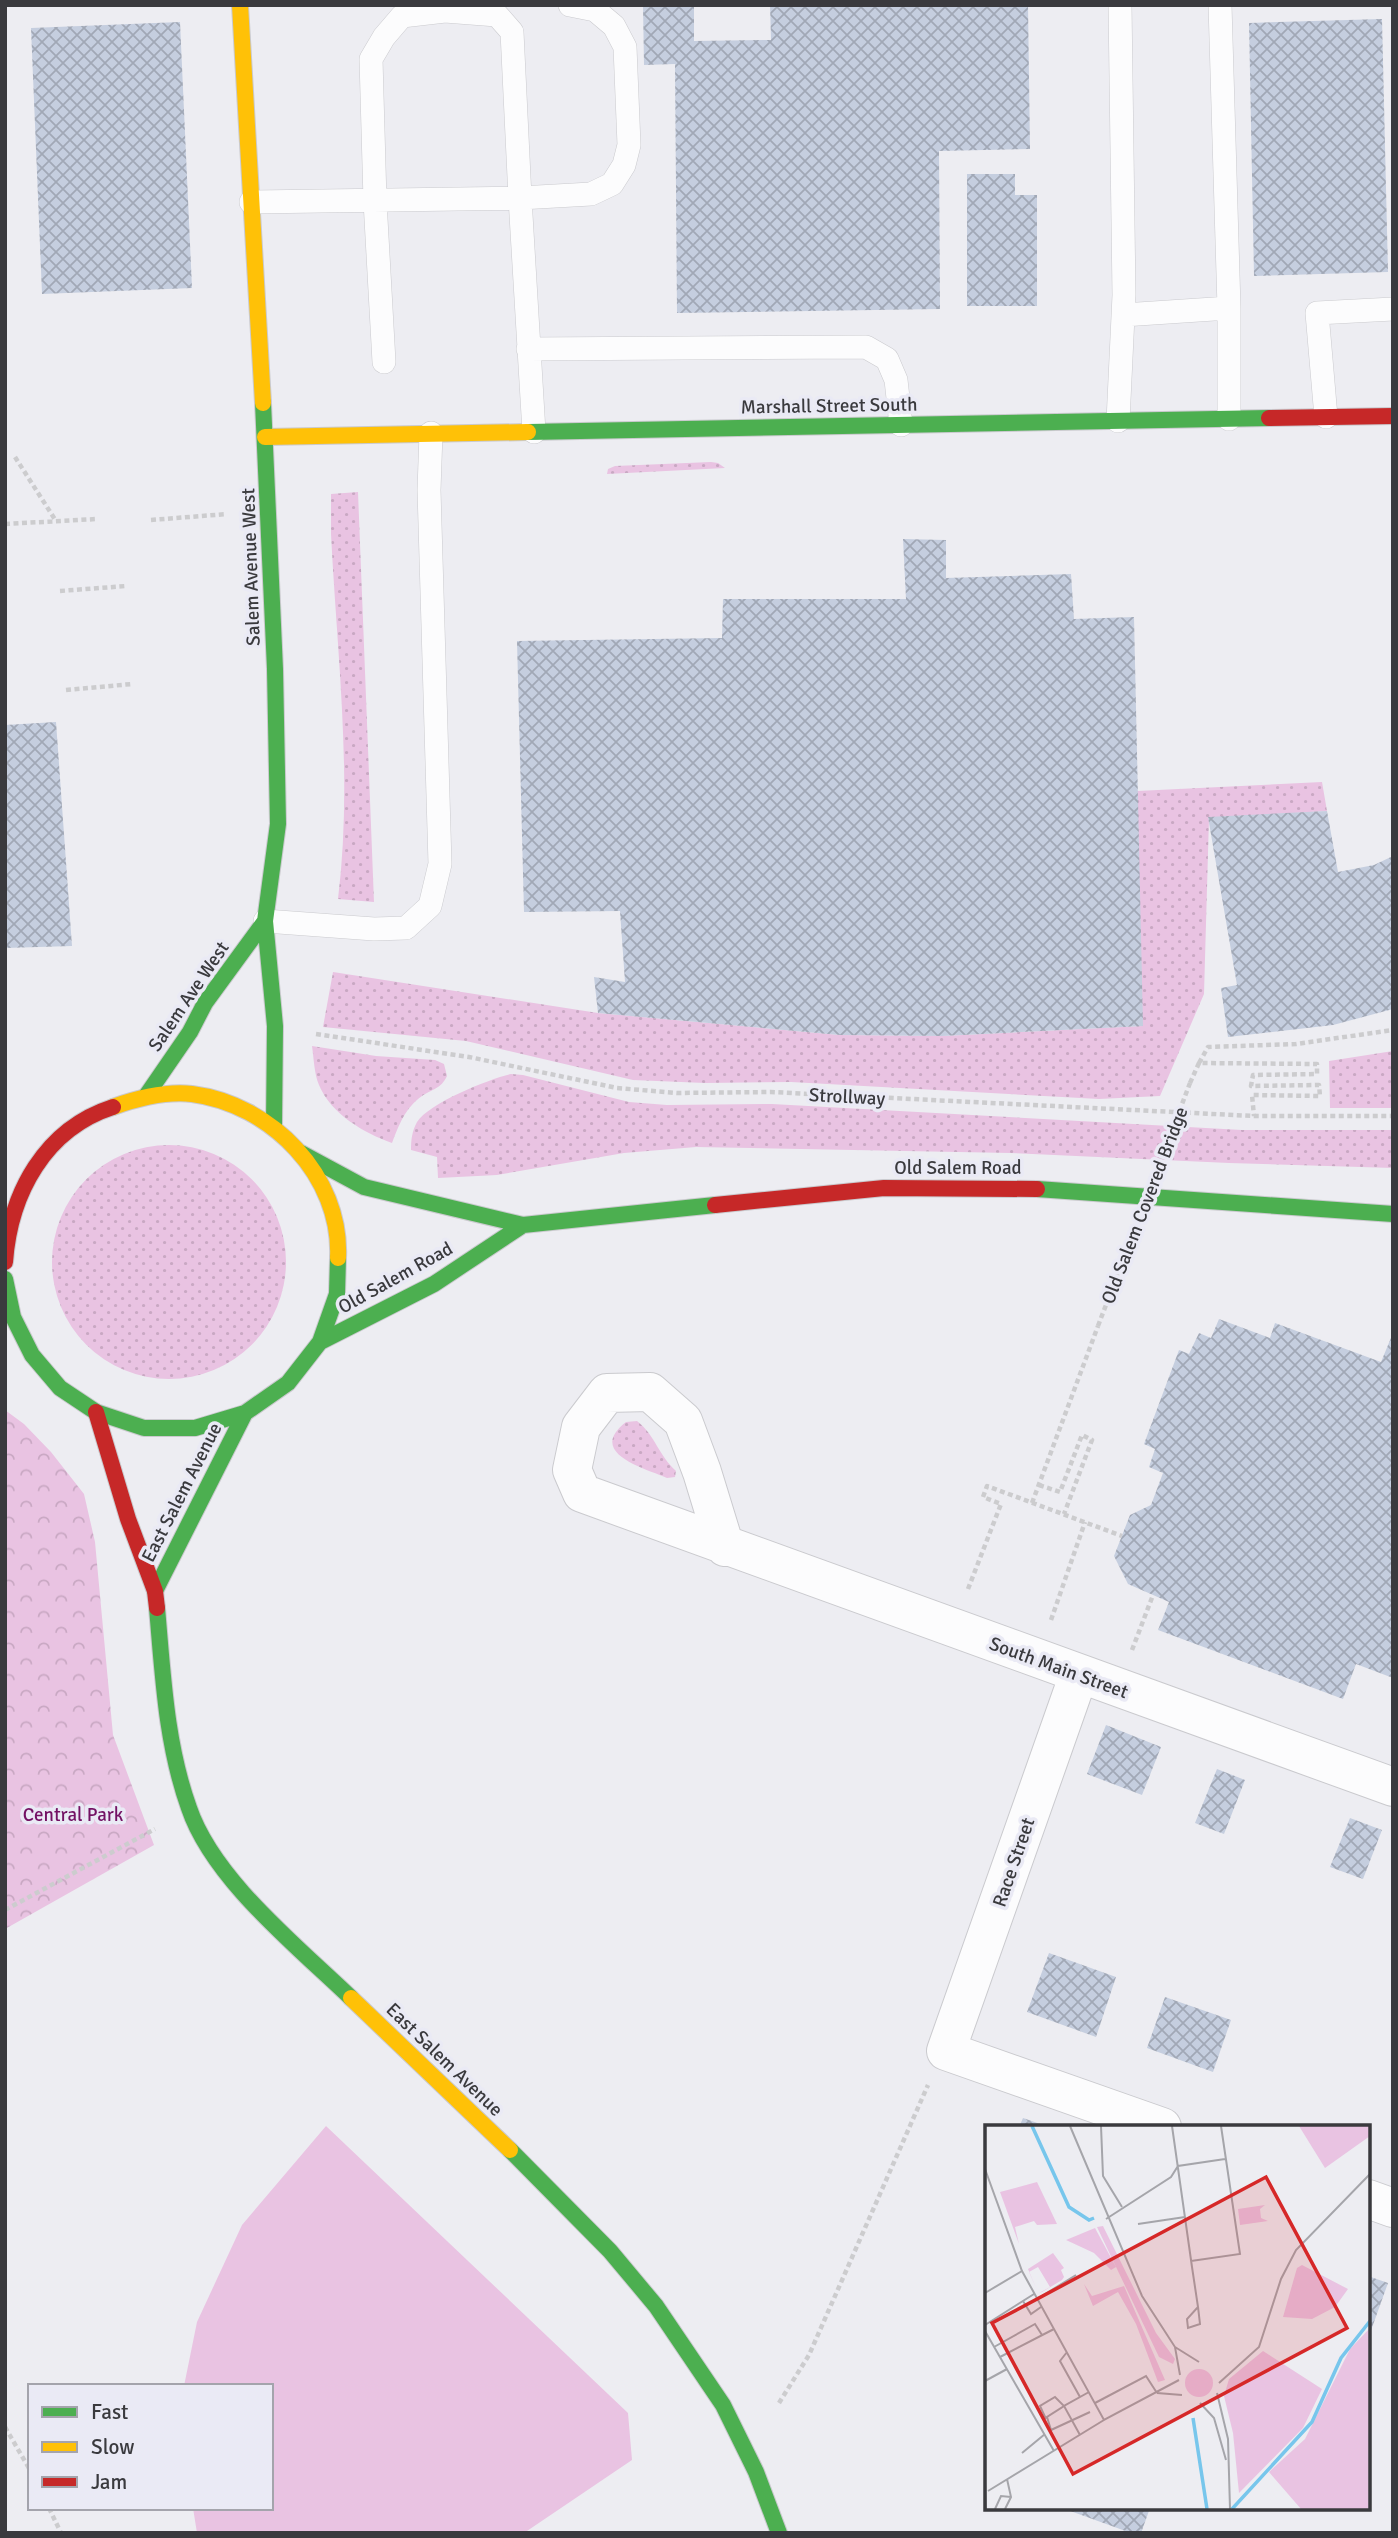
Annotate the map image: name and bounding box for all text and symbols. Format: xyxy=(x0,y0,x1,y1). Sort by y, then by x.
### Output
street label: Marshall Street South xyxy=(740,392,918,420)
street label: Salem Avenue West xyxy=(236,487,266,646)
street label: Salem Ave West xyxy=(143,937,235,1056)
street label: Strollway xyxy=(808,1083,886,1111)
street label: Old Salem Covered Bridge xyxy=(1096,1103,1194,1307)
street label: Old Salem Road xyxy=(894,1156,1022,1180)
street label: Old Salem Road xyxy=(334,1237,457,1319)
street label: East Salem Avenue xyxy=(136,1419,227,1566)
street label: South Main Street xyxy=(986,1632,1132,1704)
park label: Central Park xyxy=(23,1803,124,1827)
street label: Race Street xyxy=(987,1814,1041,1910)
street label: East Salem Avenue xyxy=(381,1998,508,2122)
inset map xyxy=(985,2125,1370,2510)
legend xyxy=(28,2384,273,2510)
text: Fast xyxy=(91,2399,128,2425)
text: Slow xyxy=(91,2434,135,2460)
text: Jam xyxy=(91,2469,127,2495)

